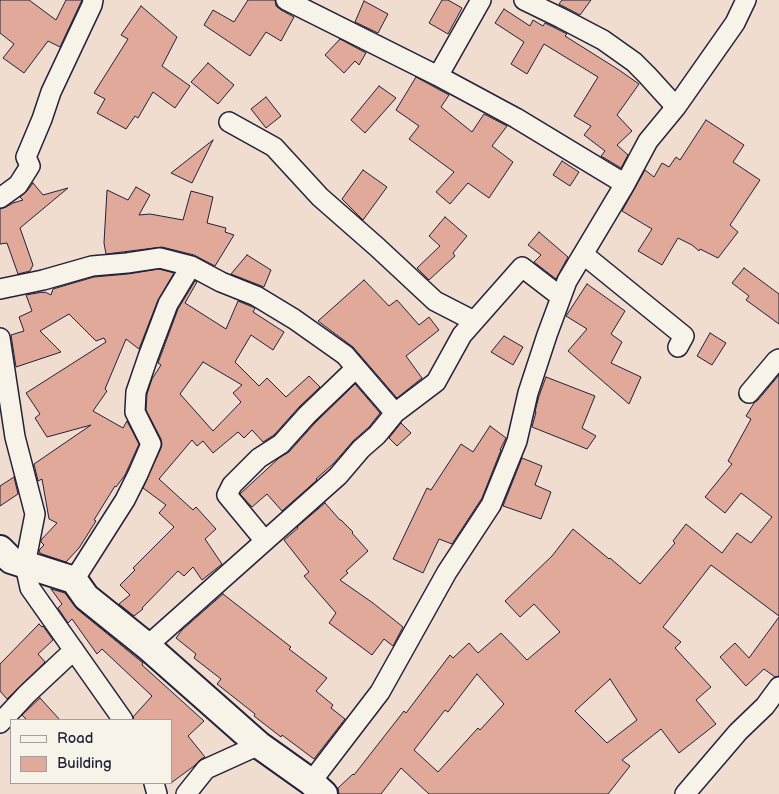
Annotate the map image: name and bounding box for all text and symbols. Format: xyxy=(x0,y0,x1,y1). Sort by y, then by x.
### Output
legend xyxy=(10,719,172,784)
text: Road xyxy=(57,729,93,748)
text: Building xyxy=(57,754,112,773)

